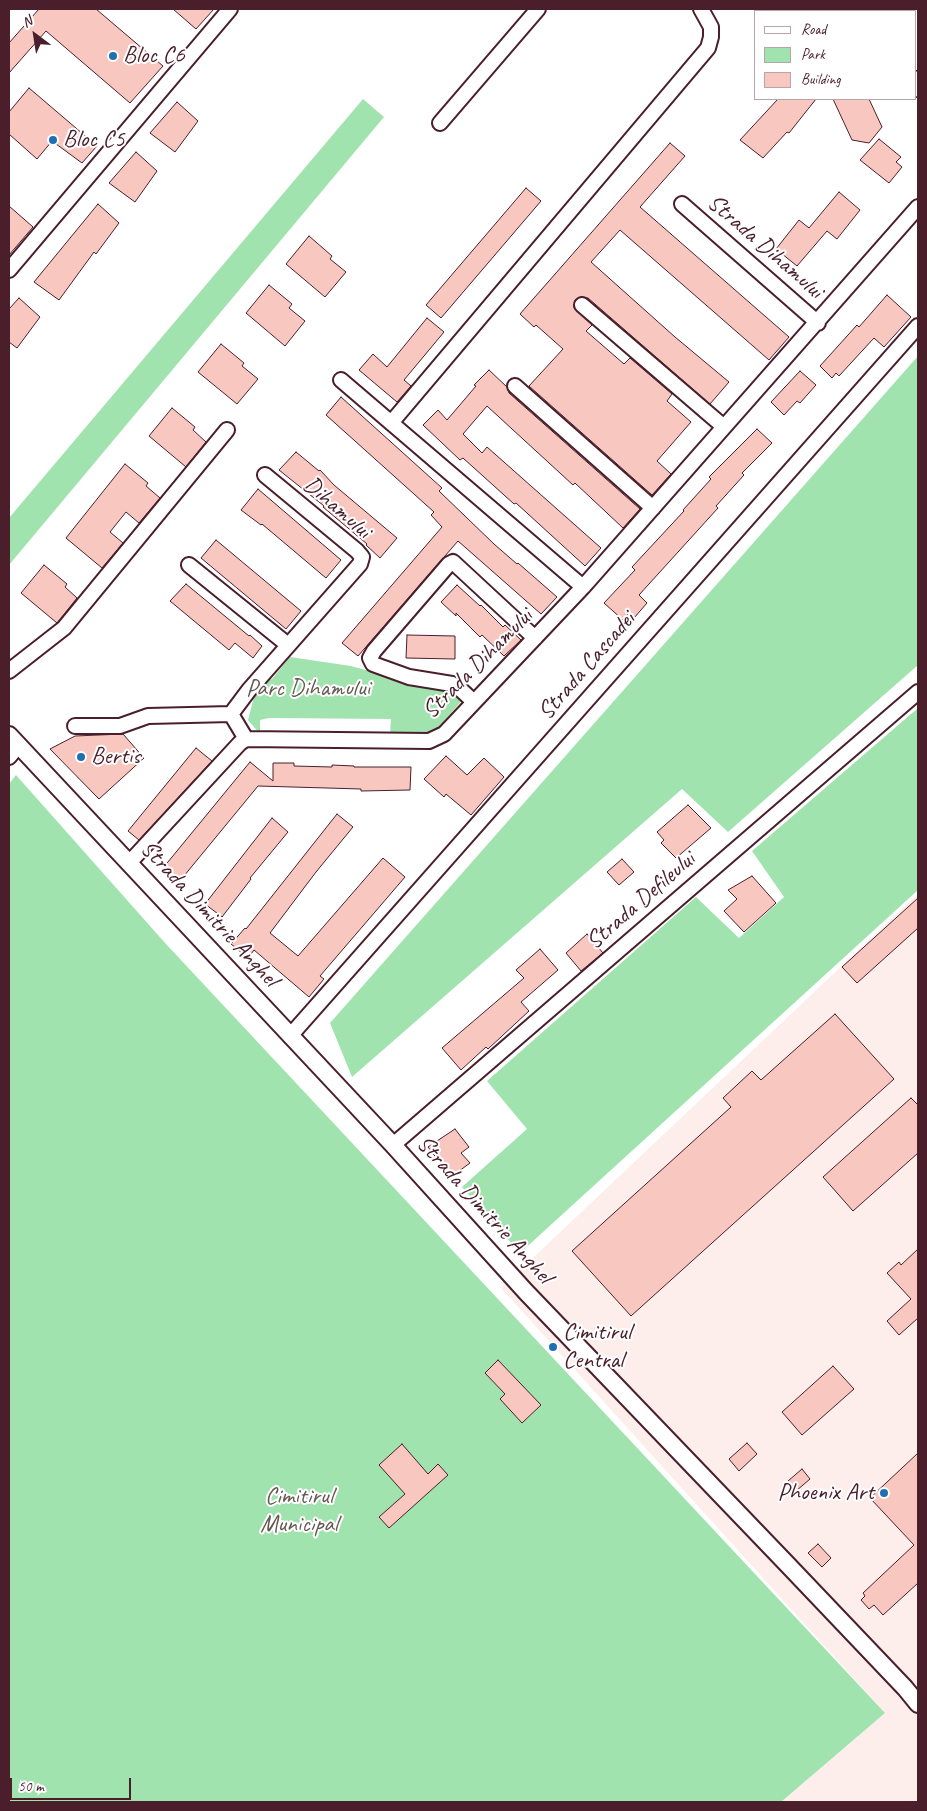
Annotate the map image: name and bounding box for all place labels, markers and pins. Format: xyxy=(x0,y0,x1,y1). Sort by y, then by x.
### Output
place label: Bloc C6 xyxy=(123,42,185,70)
marker: Bloc C6 xyxy=(107,50,119,62)
place label: Bloc C5 xyxy=(63,126,125,154)
marker: Bloc C5 xyxy=(47,134,59,146)
place label: Bertis xyxy=(91,743,141,771)
marker: Bertis xyxy=(75,751,87,763)
place label: Cimitirul Central xyxy=(563,1319,631,1375)
marker: Cimitirul Central xyxy=(547,1341,559,1353)
place label: Phoenix Art xyxy=(777,1479,874,1507)
marker: Phoenix Art xyxy=(878,1487,890,1499)

